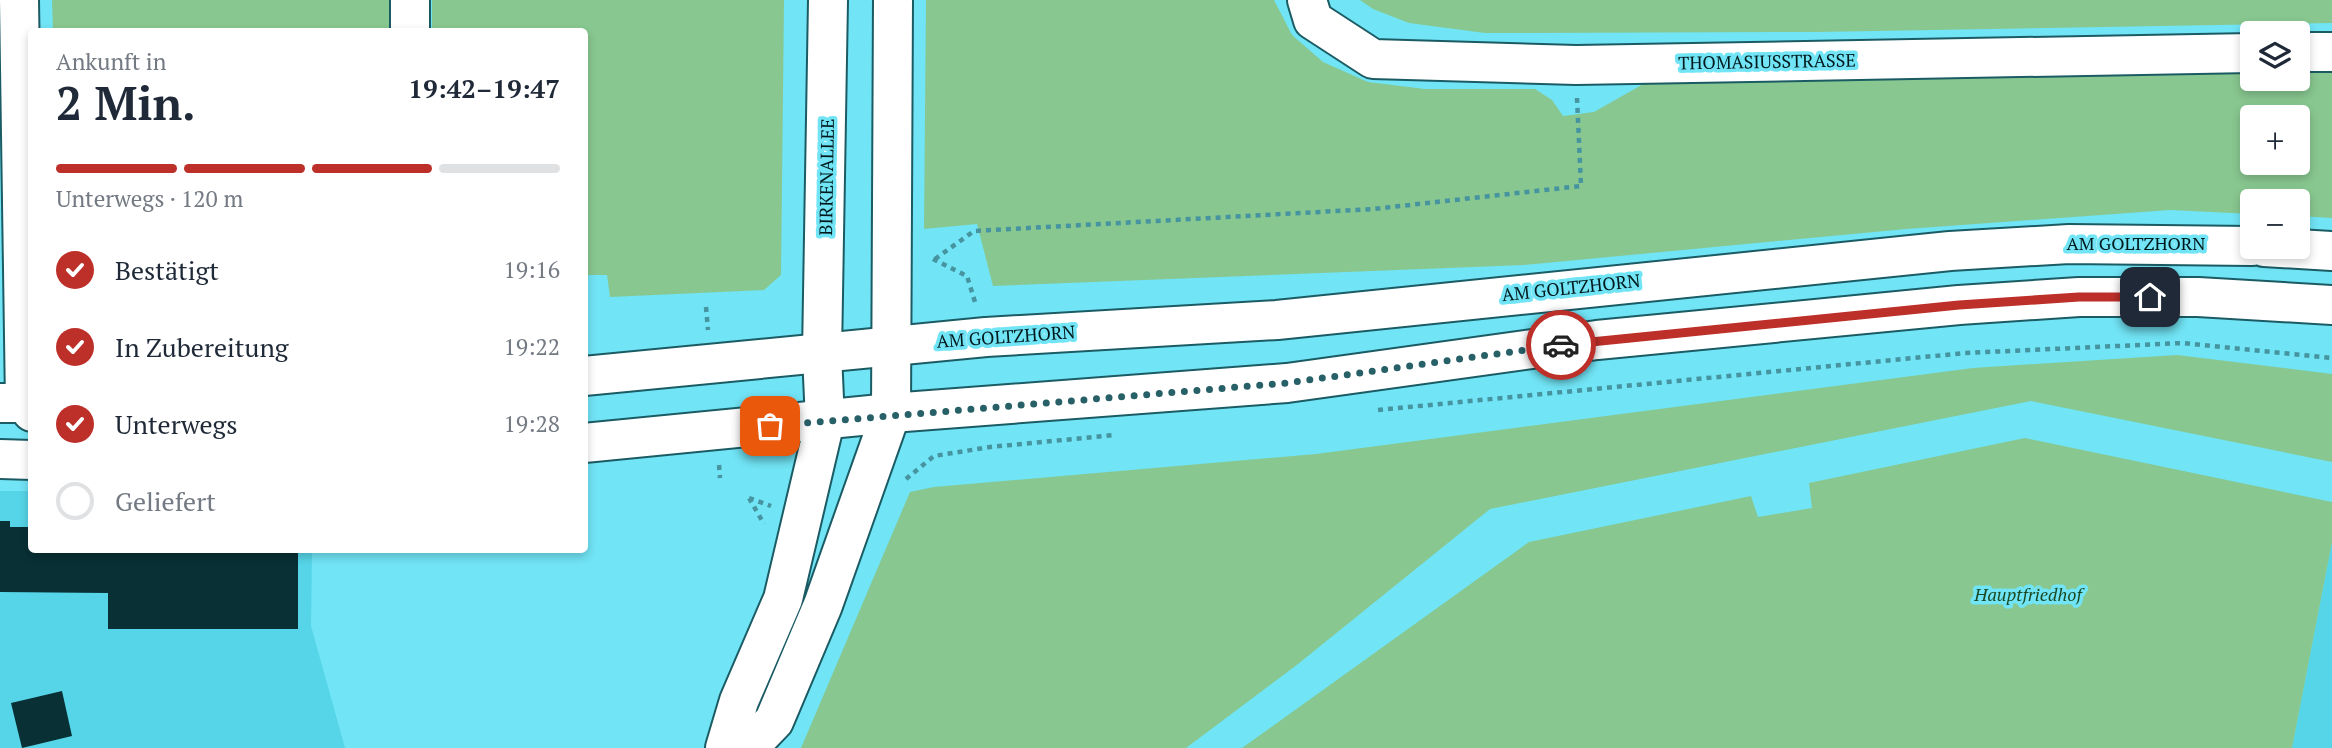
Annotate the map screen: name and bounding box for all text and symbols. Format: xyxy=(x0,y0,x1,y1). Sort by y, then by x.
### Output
map controls xyxy=(2240,21,2310,259)
button: layers xyxy=(2240,21,2310,91)
text: Ankunft in xyxy=(56,46,166,77)
street label: THOMASIUSSTRASSE xyxy=(1678,47,1856,75)
text: 19:42–19:47 xyxy=(408,71,560,105)
text: 2 Min. xyxy=(56,72,196,133)
button: + xyxy=(2240,105,2310,175)
street label: BIRKENALLEE xyxy=(813,118,839,236)
text: Unterwegs · 120 m xyxy=(56,183,243,214)
button: − xyxy=(2240,189,2310,259)
street label: AM GOLTZHORN xyxy=(2066,231,2206,255)
icon: check xyxy=(56,251,94,289)
text: Bestätigt xyxy=(115,253,219,287)
text: 19:16 xyxy=(503,254,560,285)
pin xyxy=(2120,267,2180,327)
street label: AM GOLTZHORN xyxy=(1501,268,1641,306)
icon: home xyxy=(2131,278,2169,316)
courier xyxy=(1526,310,1596,380)
street label: AM GOLTZHORN xyxy=(936,319,1076,353)
icon: car xyxy=(1542,326,1580,364)
icon: check xyxy=(56,328,94,366)
text: In Zubereitung xyxy=(115,330,289,364)
text: 19:22 xyxy=(503,331,560,362)
pin xyxy=(740,396,800,456)
icon: check xyxy=(56,405,94,443)
text: Unterwegs xyxy=(115,407,238,441)
icon: bag xyxy=(751,407,789,445)
text: 19:28 xyxy=(503,408,560,439)
text: Geliefert xyxy=(115,484,216,518)
park label: Hauptfriedhof xyxy=(1973,582,2085,606)

